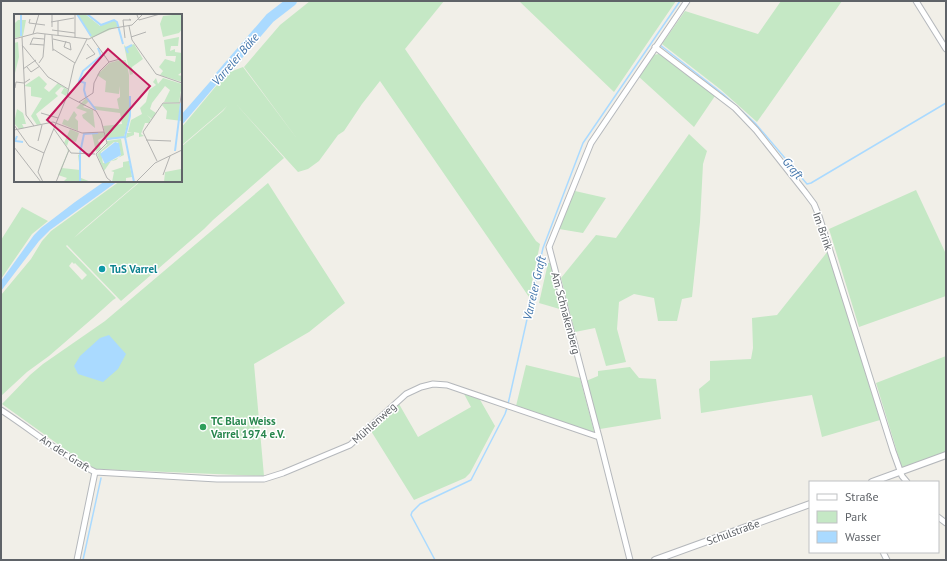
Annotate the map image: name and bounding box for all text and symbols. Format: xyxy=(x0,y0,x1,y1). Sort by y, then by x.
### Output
inset map xyxy=(14,14,182,182)
water label: Varreler Bäke xyxy=(208,29,262,88)
water label: Graft xyxy=(780,154,807,183)
street label: Im Brink xyxy=(810,210,836,253)
water label: Varreler Graft xyxy=(519,253,549,322)
place label: TuS Varrel xyxy=(110,262,158,276)
marker: TuS Varrel xyxy=(97,264,107,274)
street label: Am Schnakenberg xyxy=(548,270,584,356)
street label: Mühlenweg xyxy=(349,399,399,447)
place label: TC Blau Weiss Varrel 1974 e.V. xyxy=(210,414,286,441)
marker: TC Blau Weiss Varrel 1974 e.V. xyxy=(198,422,208,432)
street label: An der Graft xyxy=(37,432,93,474)
legend xyxy=(809,481,939,553)
text: Straße xyxy=(845,489,879,504)
text: Park xyxy=(845,509,867,524)
street label: Schulstraße xyxy=(704,516,762,548)
text: Wasser xyxy=(845,529,881,544)

